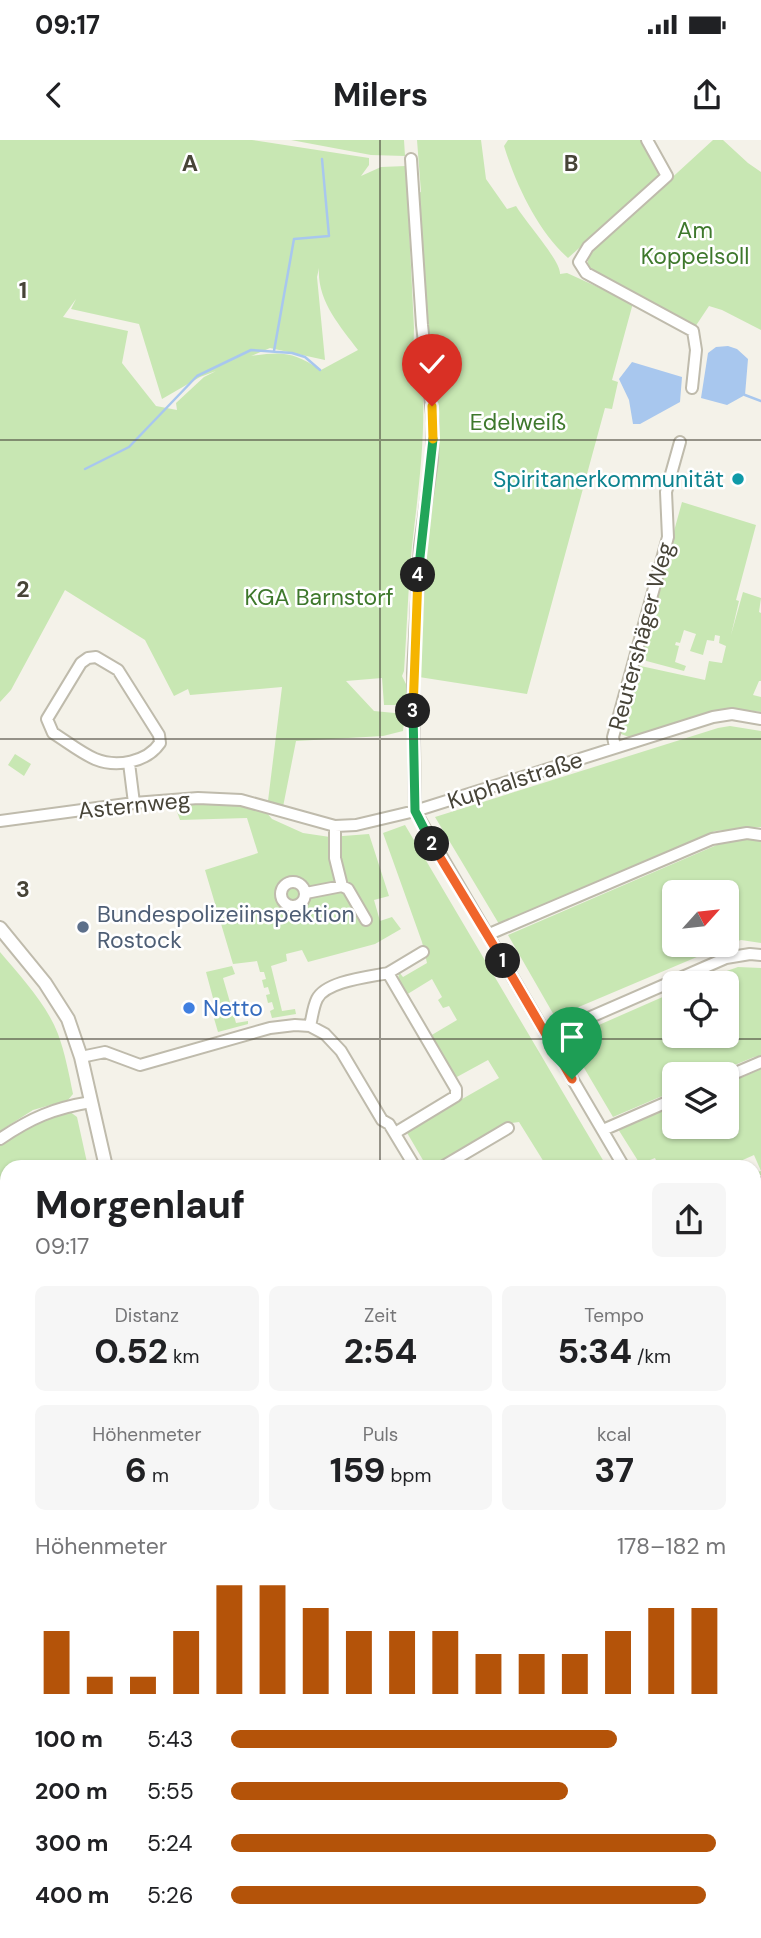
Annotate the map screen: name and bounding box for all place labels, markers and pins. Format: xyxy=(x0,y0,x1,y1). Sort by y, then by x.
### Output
pin xyxy=(402,334,462,406)
place label: Spiritanerkommunität xyxy=(493,464,724,494)
marker: Spiritanerkommunität xyxy=(730,471,746,487)
pin: 4 xyxy=(400,558,436,592)
pin: 3 xyxy=(396,694,430,728)
pin: 2 xyxy=(414,826,450,862)
place label: Bundespolizeiinspektion Rostock xyxy=(97,899,355,955)
marker: Bundespolizeiinspektion Rostock xyxy=(75,919,91,935)
pin: 1 xyxy=(486,944,520,978)
place label: Netto xyxy=(203,993,263,1023)
marker: Netto xyxy=(181,1000,197,1016)
pin xyxy=(542,1007,602,1079)

